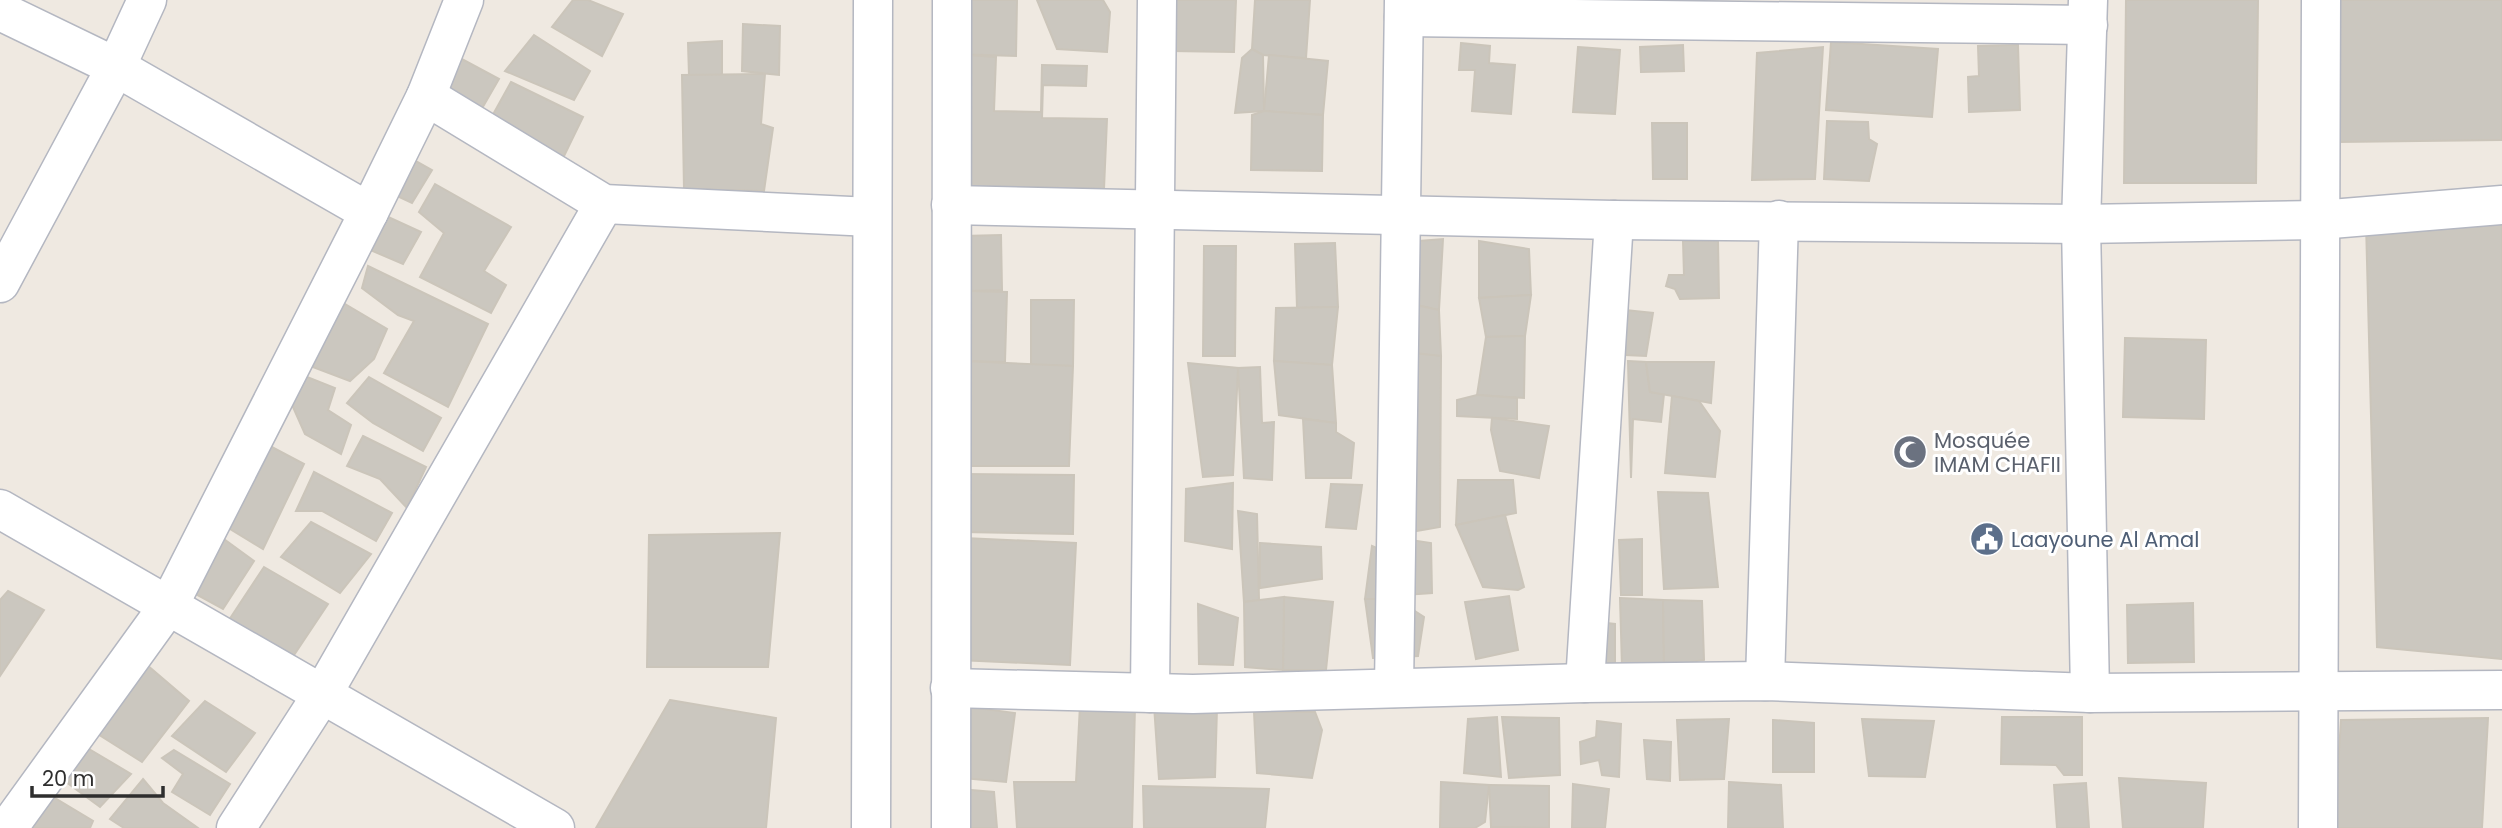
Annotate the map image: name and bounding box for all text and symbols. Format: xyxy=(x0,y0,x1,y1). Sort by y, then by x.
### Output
place label: Mosquée IMAM CHAFII xyxy=(1934,426,2061,479)
mosque icon: Mosquée IMAM CHAFII xyxy=(1891,433,1929,471)
public building icon: Laayoune Al Amal xyxy=(1968,520,2006,558)
place label: Laayoune Al Amal xyxy=(2011,525,2199,554)
scale bar xyxy=(32,754,163,798)
text: 20 m xyxy=(42,764,95,793)

